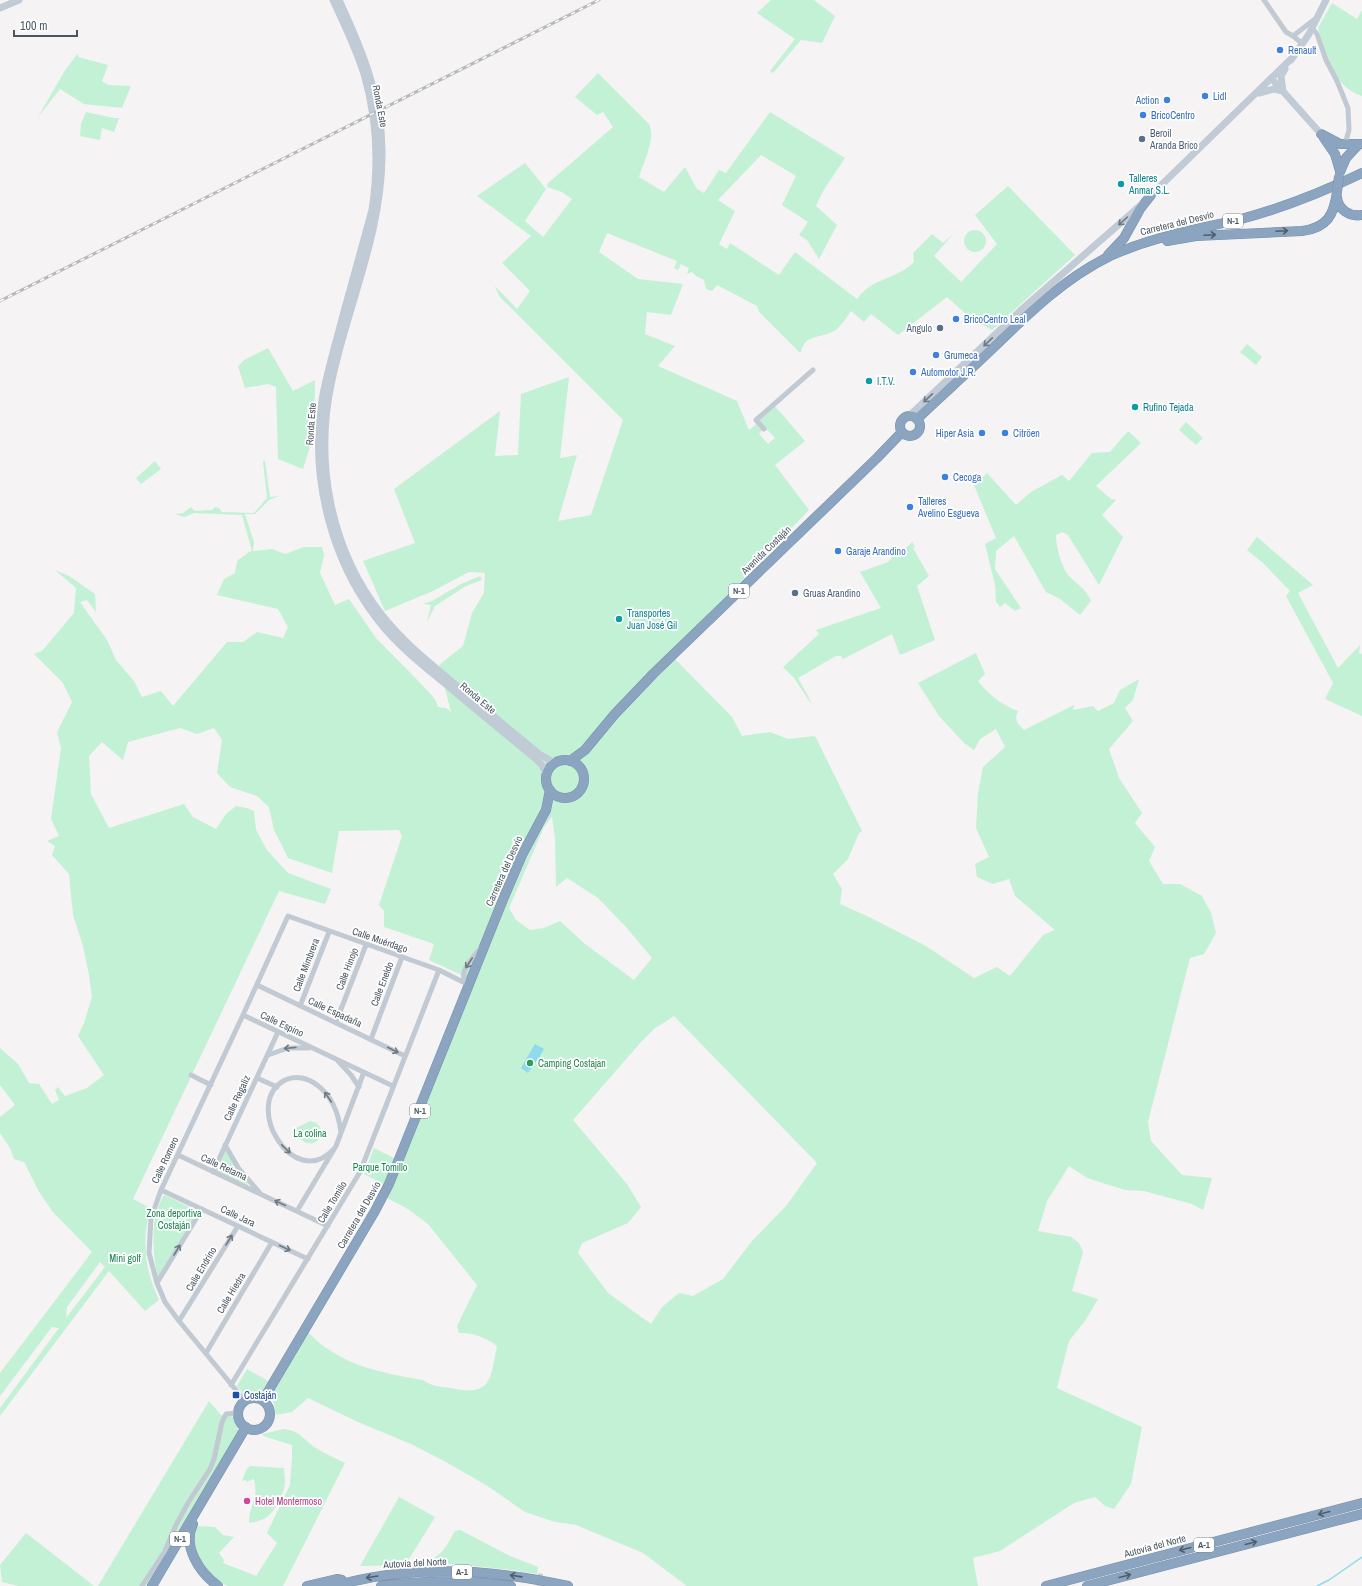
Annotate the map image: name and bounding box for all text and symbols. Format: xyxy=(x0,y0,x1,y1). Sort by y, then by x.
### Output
scale bar xyxy=(14,12,77,38)
text: 100 m xyxy=(20,18,47,34)
place label: Renault xyxy=(1288,44,1317,57)
marker: Renault xyxy=(1275,45,1285,55)
street label: Ronda Este xyxy=(370,84,391,129)
place label: Lidl xyxy=(1213,90,1226,103)
marker: Lidl xyxy=(1200,91,1210,101)
place label: Action xyxy=(1135,94,1159,107)
marker: Action xyxy=(1162,95,1172,105)
place label: BricoCentro xyxy=(1151,109,1195,122)
marker: BricoCentro xyxy=(1138,110,1148,120)
place label: Beroil Aranda Brico xyxy=(1149,127,1198,152)
marker: Beroil Aranda Brico xyxy=(1137,134,1147,144)
place label: Talleres Anmar S.L. xyxy=(1128,172,1170,197)
marker: Talleres Anmar S.L. xyxy=(1116,179,1126,189)
street label: Carretera del Desvío xyxy=(1139,207,1216,238)
road number: N-1 xyxy=(1223,214,1243,228)
one-way arrow xyxy=(1117,217,1128,226)
one-way arrow xyxy=(1275,228,1288,235)
one-way arrow xyxy=(1203,232,1216,239)
place label: BricoCentro Leal xyxy=(964,313,1026,326)
marker: BricoCentro Leal xyxy=(951,314,961,324)
place label: Angulo xyxy=(905,322,932,335)
marker: Angulo xyxy=(935,323,945,333)
one-way arrow xyxy=(983,337,993,347)
place label: Grumeca xyxy=(944,349,978,362)
marker: Grumeca xyxy=(931,350,941,360)
place label: Automotor J.R. xyxy=(920,366,976,379)
marker: Automotor J.R. xyxy=(908,367,918,377)
place label: I.T.V. xyxy=(877,375,895,388)
marker: I.T.V. xyxy=(864,376,874,386)
one-way arrow xyxy=(923,394,933,403)
place label: Rufino Tejada xyxy=(1143,401,1194,414)
street label: Ronda Este xyxy=(303,402,319,446)
marker: Rufino Tejada xyxy=(1130,402,1140,412)
place label: Hiper Asia xyxy=(936,427,974,440)
place label: Citröen xyxy=(1013,427,1040,440)
marker: Hiper Asia xyxy=(977,428,987,438)
marker: Citröen xyxy=(1000,428,1010,438)
place label: Cecoga xyxy=(953,471,982,484)
marker: Cecoga xyxy=(940,472,950,482)
place label: Talleres Avelino Esgueva xyxy=(917,495,980,520)
marker: Talleres Avelino Esgueva xyxy=(905,502,915,512)
street label: Avenida Costaján xyxy=(738,523,794,578)
place label: Garaje Arandino xyxy=(846,545,906,558)
marker: Garaje Arandino xyxy=(833,546,843,556)
road number: N-1 xyxy=(729,584,749,598)
place label: Gruas Arandino xyxy=(803,587,861,600)
marker: Gruas Arandino xyxy=(790,588,800,598)
place label: Transportes Juan José Gil xyxy=(627,607,677,632)
marker: Transportes Juan José Gil xyxy=(614,614,624,624)
street label: Ronda Este xyxy=(457,679,499,717)
street label: Carretera del Desvío xyxy=(483,833,526,908)
street label: Calle Muérdago xyxy=(351,924,410,956)
street label: Calle Mimbrera xyxy=(290,936,322,993)
street label: Calle Hinojo xyxy=(333,945,361,992)
one-way arrow xyxy=(465,957,473,968)
street label: Calle Eneldo xyxy=(368,960,397,1008)
street label: Calle Espadaña xyxy=(306,994,364,1030)
street label: Calle Espino xyxy=(258,1008,306,1040)
one-way arrow xyxy=(284,1044,297,1052)
one-way arrow xyxy=(387,1047,399,1054)
place label: Camping Costajan xyxy=(538,1057,606,1070)
marker: Camping Costajan xyxy=(525,1058,535,1068)
street label: Calle Regaliz xyxy=(221,1073,253,1123)
one-way arrow xyxy=(324,1092,332,1103)
road number: N-1 xyxy=(410,1104,430,1118)
park label: La colina xyxy=(293,1127,327,1140)
street label: Calle Romero xyxy=(149,1134,182,1185)
one-way arrow xyxy=(281,1144,291,1154)
street label: Calle Retama xyxy=(199,1151,250,1184)
park label: Parque Tomillo xyxy=(353,1161,408,1174)
street label: Calle Tomillo xyxy=(314,1178,350,1225)
street label: Carretera del Desvío xyxy=(334,1179,384,1251)
one-way arrow xyxy=(274,1199,286,1206)
street label: Calle Jara xyxy=(219,1202,258,1230)
park label: Zona deportiva Costaján xyxy=(146,1207,202,1232)
one-way arrow xyxy=(225,1234,233,1246)
street label: Calle Endrino xyxy=(183,1244,220,1294)
one-way arrow xyxy=(173,1245,181,1256)
one-way arrow xyxy=(279,1245,291,1252)
park label: Mini golf xyxy=(109,1252,141,1265)
street label: Calle Hiedra xyxy=(214,1270,249,1316)
place label: Costaján xyxy=(244,1389,276,1402)
marker: Costaján xyxy=(231,1390,241,1400)
place label: Hotel Montermoso xyxy=(255,1495,322,1508)
marker: Hotel Montermoso xyxy=(242,1496,252,1506)
one-way arrow xyxy=(1318,1509,1331,1517)
street label: Autovía del Norte xyxy=(1122,1531,1188,1561)
road number: N-1 xyxy=(170,1532,190,1546)
road number: A-1 xyxy=(1194,1538,1214,1552)
one-way arrow xyxy=(1244,1539,1257,1546)
one-way arrow xyxy=(1179,1546,1192,1554)
street label: Autovía del Norte xyxy=(382,1555,447,1571)
road number: A-1 xyxy=(452,1565,472,1579)
one-way arrow xyxy=(510,1572,523,1580)
one-way arrow xyxy=(1118,1572,1131,1579)
one-way arrow xyxy=(366,1573,379,1581)

